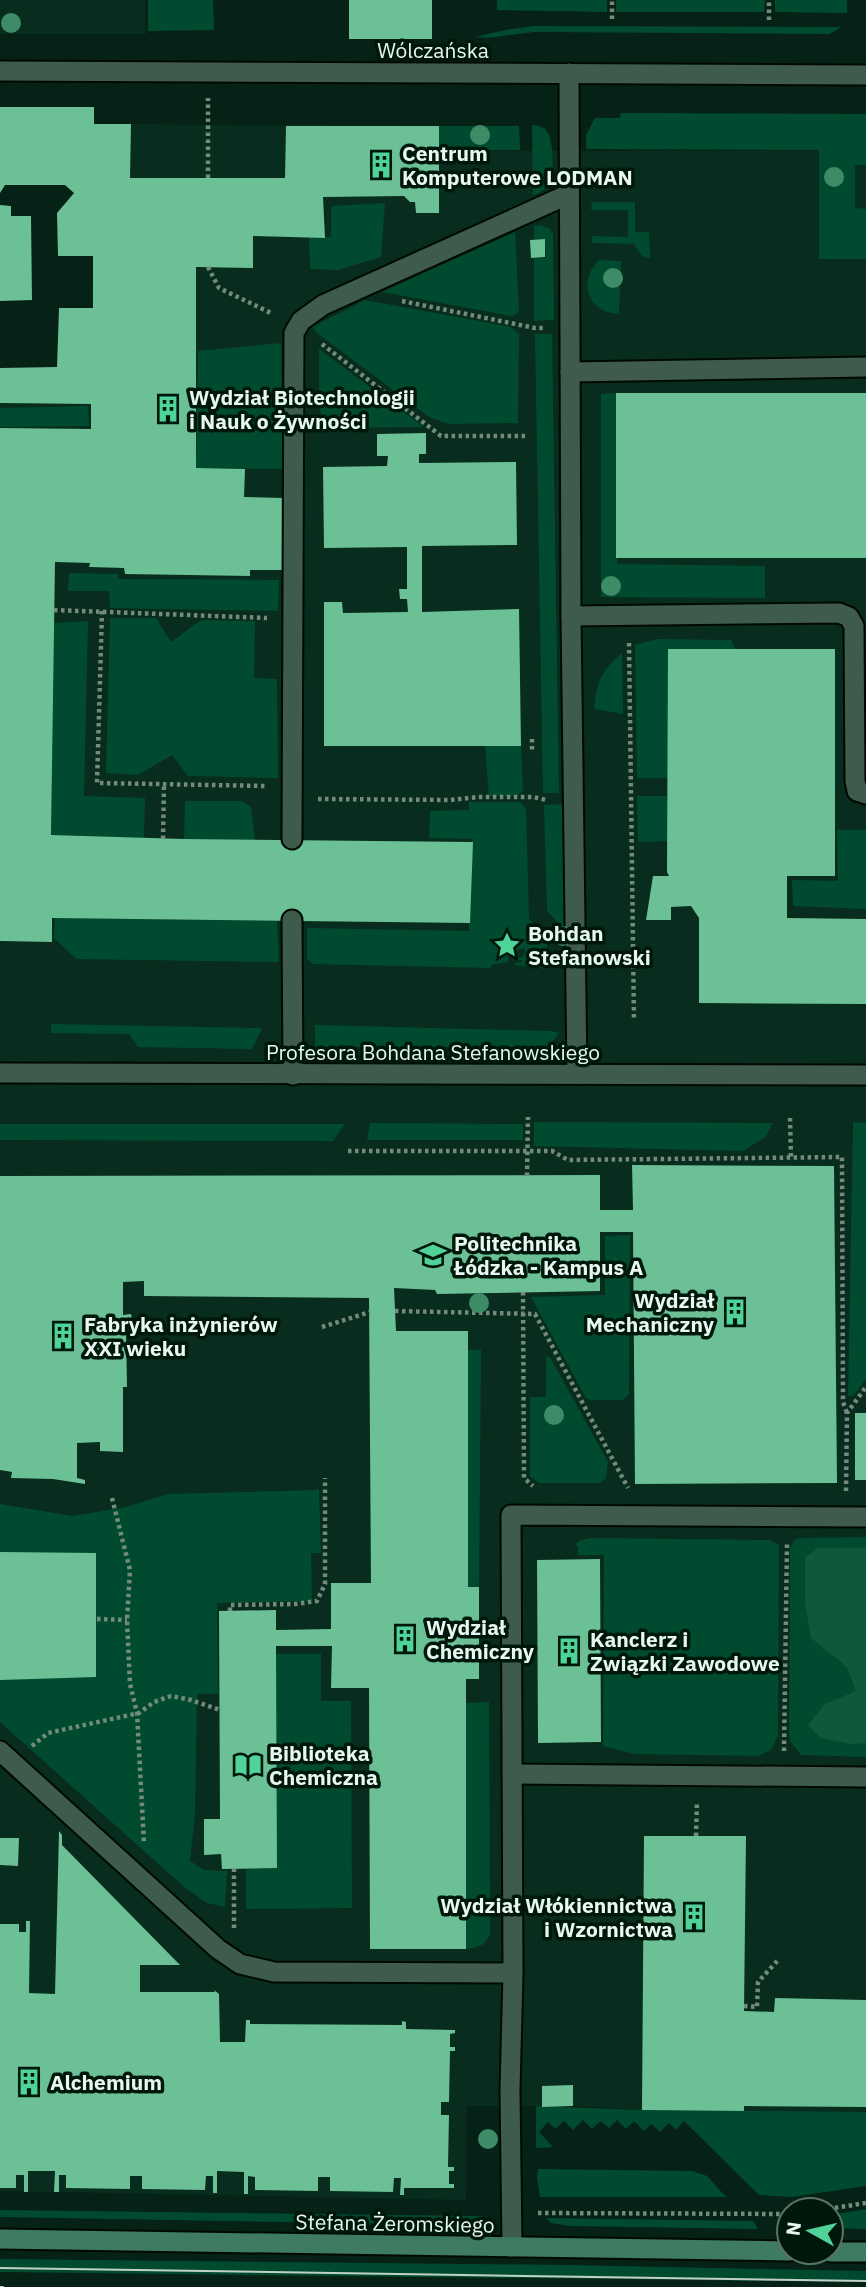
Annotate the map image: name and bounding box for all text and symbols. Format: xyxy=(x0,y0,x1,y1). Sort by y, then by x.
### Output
street label: Wólczańska xyxy=(377,36,489,64)
place label: Centrum Komputerowe LODMAN xyxy=(402,139,633,191)
building icon: Centrum Komputerowe LODMAN xyxy=(366,150,396,180)
place label: Wydział Biotechnologii i Nauk o Żywności xyxy=(189,383,415,435)
building icon: Wydział Biotechnologii i Nauk o Żywności xyxy=(153,394,183,424)
place label: Bohdan Stefanowski xyxy=(528,919,651,971)
place icon: Bohdan Stefanowski xyxy=(492,930,522,960)
street label: Profesora Bohdana Stefanowskiego xyxy=(266,1038,600,1066)
place label: Politechnika Łódzka - Kampus A xyxy=(453,1229,643,1281)
school or university icon: Politechnika Łódzka - Kampus A xyxy=(418,1240,448,1270)
place label: Wydział Mechaniczny xyxy=(586,1286,715,1338)
building icon: Wydział Mechaniczny xyxy=(720,1297,750,1327)
place label: Fabryka inżynierów XXI wieku xyxy=(84,1310,278,1362)
building icon: Fabryka inżynierów XXI wieku xyxy=(48,1321,78,1351)
place label: Wydział Chemiczny xyxy=(426,1613,535,1665)
building icon: Wydział Chemiczny xyxy=(390,1624,420,1654)
place label: Kanclerz i Związki Zawodowe xyxy=(590,1625,780,1677)
building icon: Kanclerz i Związki Zawodowe xyxy=(554,1636,584,1666)
place label: Biblioteka Chemiczna xyxy=(269,1739,378,1791)
library icon: Biblioteka Chemiczna xyxy=(233,1750,263,1780)
place label: Wydział Włókiennictwa i Wzornictwa xyxy=(440,1891,673,1943)
building icon: Wydział Włókiennictwa i Wzornictwa xyxy=(679,1902,709,1932)
building icon: Alchemium xyxy=(14,2067,44,2097)
place label: Alchemium xyxy=(50,2068,162,2096)
north arrow xyxy=(775,2196,845,2266)
street label: Stefana Żeromskiego xyxy=(295,2207,495,2239)
text: N xyxy=(780,2220,806,2237)

